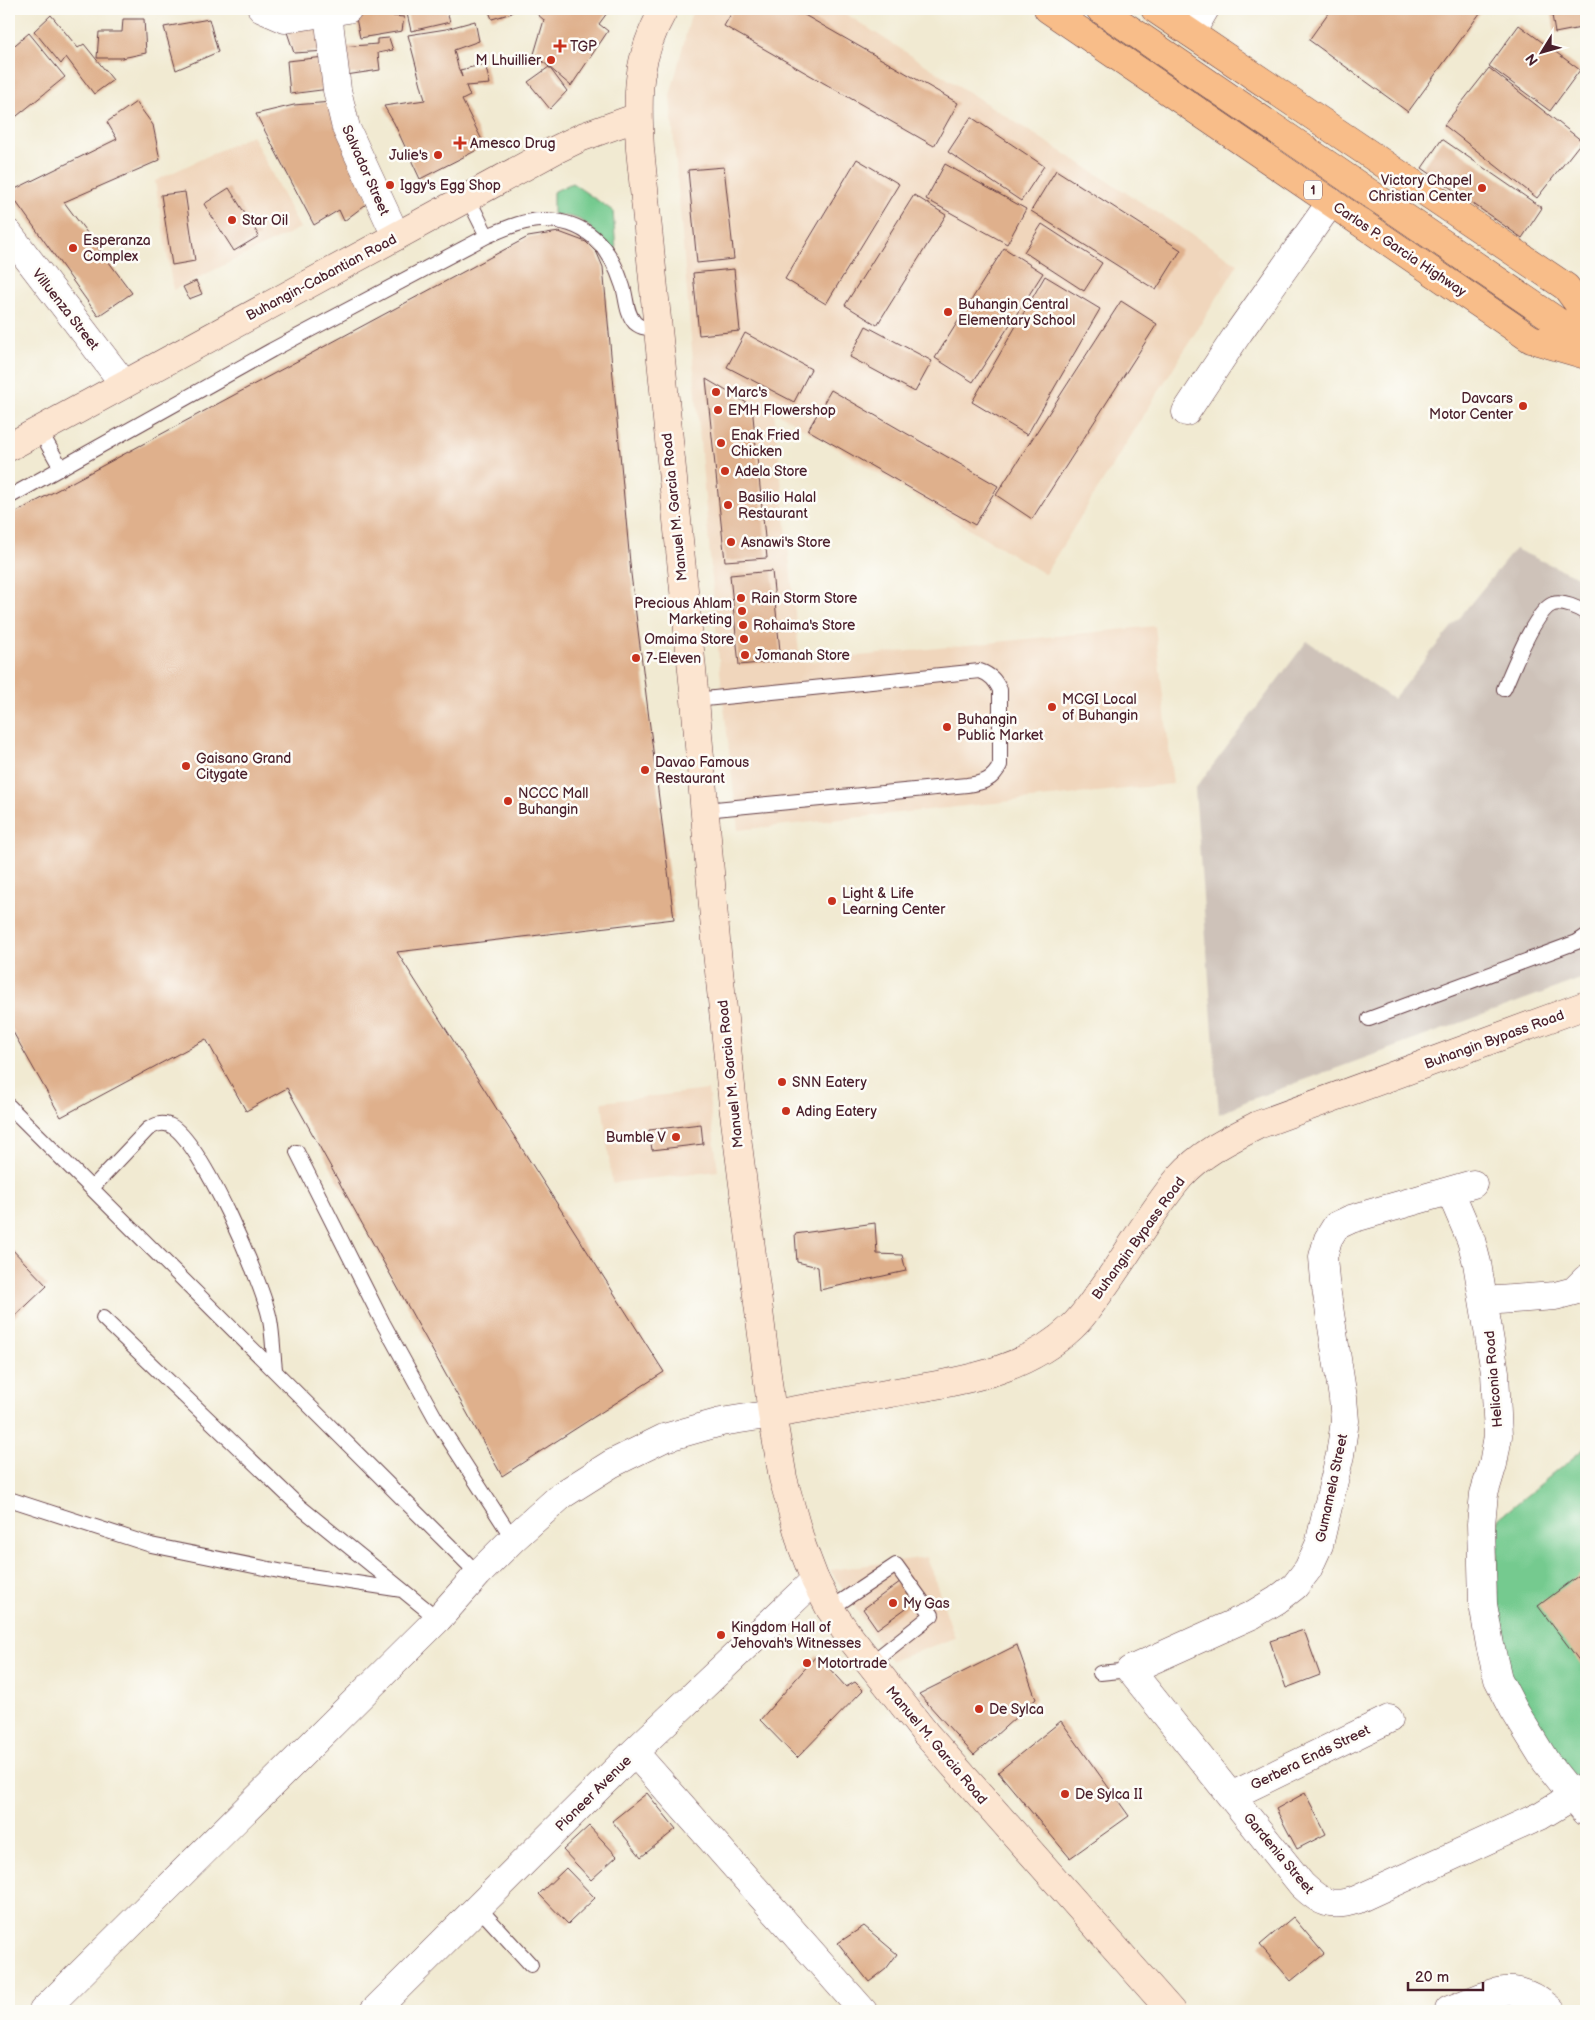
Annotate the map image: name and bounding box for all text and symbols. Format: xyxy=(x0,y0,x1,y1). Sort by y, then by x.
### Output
north arrow xyxy=(1518,28,1568,78)
place label: TGP xyxy=(570,38,597,55)
marker: TGP xyxy=(554,40,566,52)
text: N xyxy=(1522,50,1542,69)
place label: M Lhuillier xyxy=(475,52,542,69)
marker: M Lhuillier xyxy=(545,54,557,66)
street label: Salvador Street xyxy=(338,122,393,219)
place label: Amesco Drug xyxy=(470,135,556,152)
marker: Amesco Drug xyxy=(454,137,466,149)
place label: Julie's xyxy=(389,147,428,164)
marker: Julie's xyxy=(432,149,444,161)
place label: Victory Chapel Christian Center xyxy=(1368,172,1473,205)
place label: Iggy's Egg Shop xyxy=(400,177,501,194)
marker: Iggy's Egg Shop xyxy=(384,179,396,191)
road number: 1 xyxy=(1304,180,1322,200)
marker: Victory Chapel Christian Center xyxy=(1476,182,1488,194)
street label: Carlos P. Garcia Highway xyxy=(1330,199,1470,301)
place label: Star Oil xyxy=(242,212,288,229)
marker: Star Oil xyxy=(226,214,238,226)
street label: Buhangin-Cabantian Road xyxy=(243,231,399,324)
place label: Esperanza Complex xyxy=(83,232,151,265)
marker: Esperanza Complex xyxy=(67,242,79,254)
street label: Villuenza Street xyxy=(29,265,103,354)
place label: Buhangin Central Elementary School xyxy=(958,296,1076,329)
marker: Buhangin Central Elementary School xyxy=(942,306,954,318)
place label: Marc's xyxy=(726,384,767,401)
marker: Marc's xyxy=(710,386,722,398)
place label: Davcars Motor Center xyxy=(1429,390,1514,423)
marker: Davcars Motor Center xyxy=(1517,400,1529,412)
place label: EMH Flowershop xyxy=(728,402,836,419)
marker: EMH Flowershop xyxy=(712,404,724,416)
place label: Enak Fried Chicken xyxy=(731,427,800,460)
street label: Manuel M. Garcia Road xyxy=(658,432,691,582)
marker: Enak Fried Chicken xyxy=(715,437,727,449)
place label: Adela Store xyxy=(735,463,807,480)
marker: Adela Store xyxy=(719,465,731,477)
place label: Basilio Halal Restaurant xyxy=(738,489,816,522)
marker: Basilio Halal Restaurant xyxy=(722,499,734,511)
place label: Asnawi's Store xyxy=(741,534,830,551)
marker: Asnawi's Store xyxy=(725,536,737,548)
place label: Rain Storm Store xyxy=(751,590,857,607)
marker: Rain Storm Store xyxy=(735,592,747,604)
place label: Precious Ahlam Marketing xyxy=(634,595,732,628)
marker: Precious Ahlam Marketing xyxy=(736,605,748,617)
place label: Rohaima's Store xyxy=(753,617,855,634)
marker: Rohaima's Store xyxy=(737,619,749,631)
place label: Omaima Store xyxy=(644,631,734,648)
marker: Omaima Store xyxy=(738,633,750,645)
place label: Jomanah Store xyxy=(755,647,850,664)
marker: Jomanah Store xyxy=(739,649,751,661)
place label: 7-Eleven xyxy=(646,650,701,667)
marker: 7-Eleven xyxy=(630,652,642,664)
place label: MCGI Local of Buhangin xyxy=(1062,691,1138,724)
marker: MCGI Local of Buhangin xyxy=(1046,701,1058,713)
place label: Buhangin Public Market xyxy=(957,711,1044,744)
marker: Buhangin Public Market xyxy=(941,721,953,733)
place label: Gaisano Grand Citygate xyxy=(196,750,291,783)
place label: Davao Famous Restaurant xyxy=(655,754,749,787)
marker: Gaisano Grand Citygate xyxy=(180,760,192,772)
marker: Davao Famous Restaurant xyxy=(639,764,651,776)
place label: NCCC Mall Buhangin xyxy=(518,785,588,818)
marker: NCCC Mall Buhangin xyxy=(502,795,514,807)
place label: Light & Life Learning Center xyxy=(842,885,946,918)
marker: Light & Life Learning Center xyxy=(826,895,838,907)
street label: Manuel M. Garcia Road xyxy=(714,999,747,1149)
street label: Buhangin Bypass Road xyxy=(1422,1006,1566,1073)
place label: SNN Eatery xyxy=(792,1074,867,1091)
marker: SNN Eatery xyxy=(776,1076,788,1088)
place label: Ading Eatery xyxy=(796,1103,877,1120)
marker: Ading Eatery xyxy=(780,1105,792,1117)
place label: Bumble V xyxy=(606,1129,666,1146)
marker: Bumble V xyxy=(670,1131,682,1143)
street label: Buhangin Bypass Road xyxy=(1088,1174,1189,1303)
street label: Heliconia Road xyxy=(1481,1330,1506,1428)
street label: Gumamela Street xyxy=(1312,1432,1351,1544)
place label: My Gas xyxy=(903,1595,950,1612)
marker: My Gas xyxy=(887,1597,899,1609)
place label: Kingdom Hall of Jehovah's Witnesses xyxy=(731,1619,861,1652)
marker: Kingdom Hall of Jehovah's Witnesses xyxy=(715,1629,727,1641)
place label: Motortrade xyxy=(817,1655,887,1672)
marker: Motortrade xyxy=(801,1657,813,1669)
street label: Manuel M. Garcia Road xyxy=(882,1683,991,1808)
place label: De Sylca xyxy=(989,1701,1044,1718)
marker: De Sylca xyxy=(973,1703,985,1715)
street label: Gerbera Ends Street xyxy=(1248,1721,1373,1794)
street label: Pioneer Avenue xyxy=(552,1752,635,1835)
place label: De Sylca II xyxy=(1075,1786,1142,1803)
marker: De Sylca II xyxy=(1059,1788,1071,1800)
street label: Gardenia Street xyxy=(1240,1809,1318,1898)
scale bar xyxy=(1408,1960,1482,1992)
text: 20 m xyxy=(1415,1968,1449,1987)

